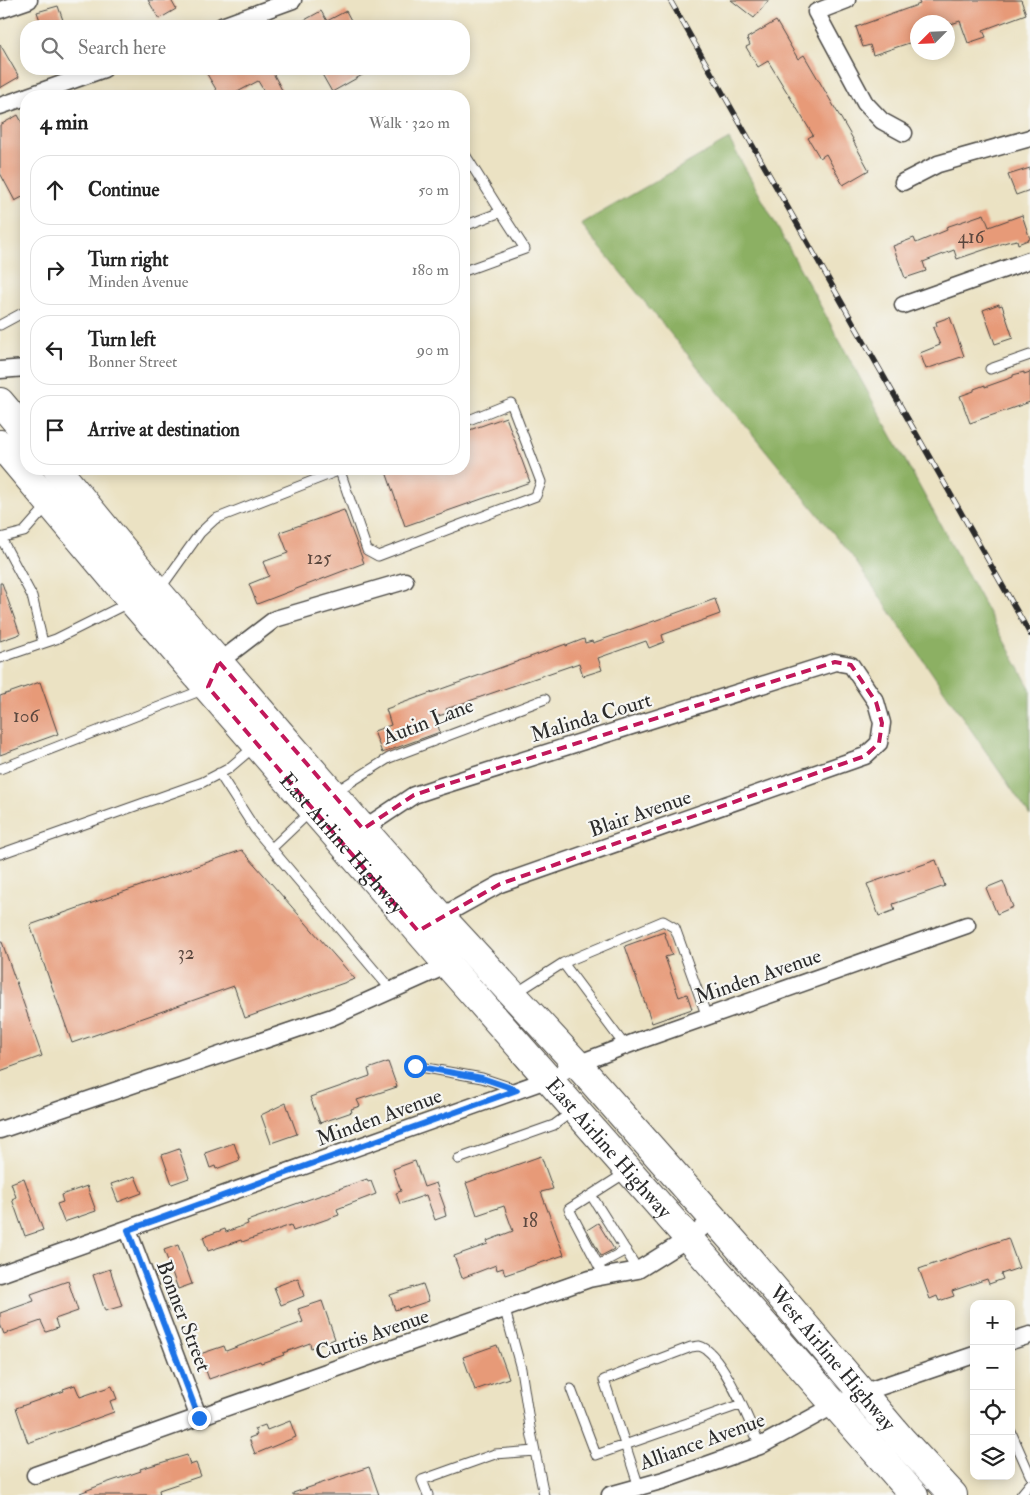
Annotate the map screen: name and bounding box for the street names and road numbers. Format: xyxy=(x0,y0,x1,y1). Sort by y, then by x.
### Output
street label: Malinda Court xyxy=(527,686,655,749)
street label: Autin Lane xyxy=(378,692,478,751)
street label: East Airline Highway xyxy=(273,767,411,920)
street label: Blair Avenue xyxy=(586,783,695,844)
street label: Minden Avenue xyxy=(691,942,825,1011)
street label: East Airline Highway xyxy=(540,1073,678,1225)
street label: Minden Avenue xyxy=(313,1082,446,1153)
street label: Bonner Street xyxy=(150,1257,217,1376)
street label: West Airline Highway xyxy=(762,1279,902,1438)
street label: Curtis Avenue xyxy=(312,1302,433,1367)
street label: Alliance Avenue xyxy=(635,1406,769,1477)

